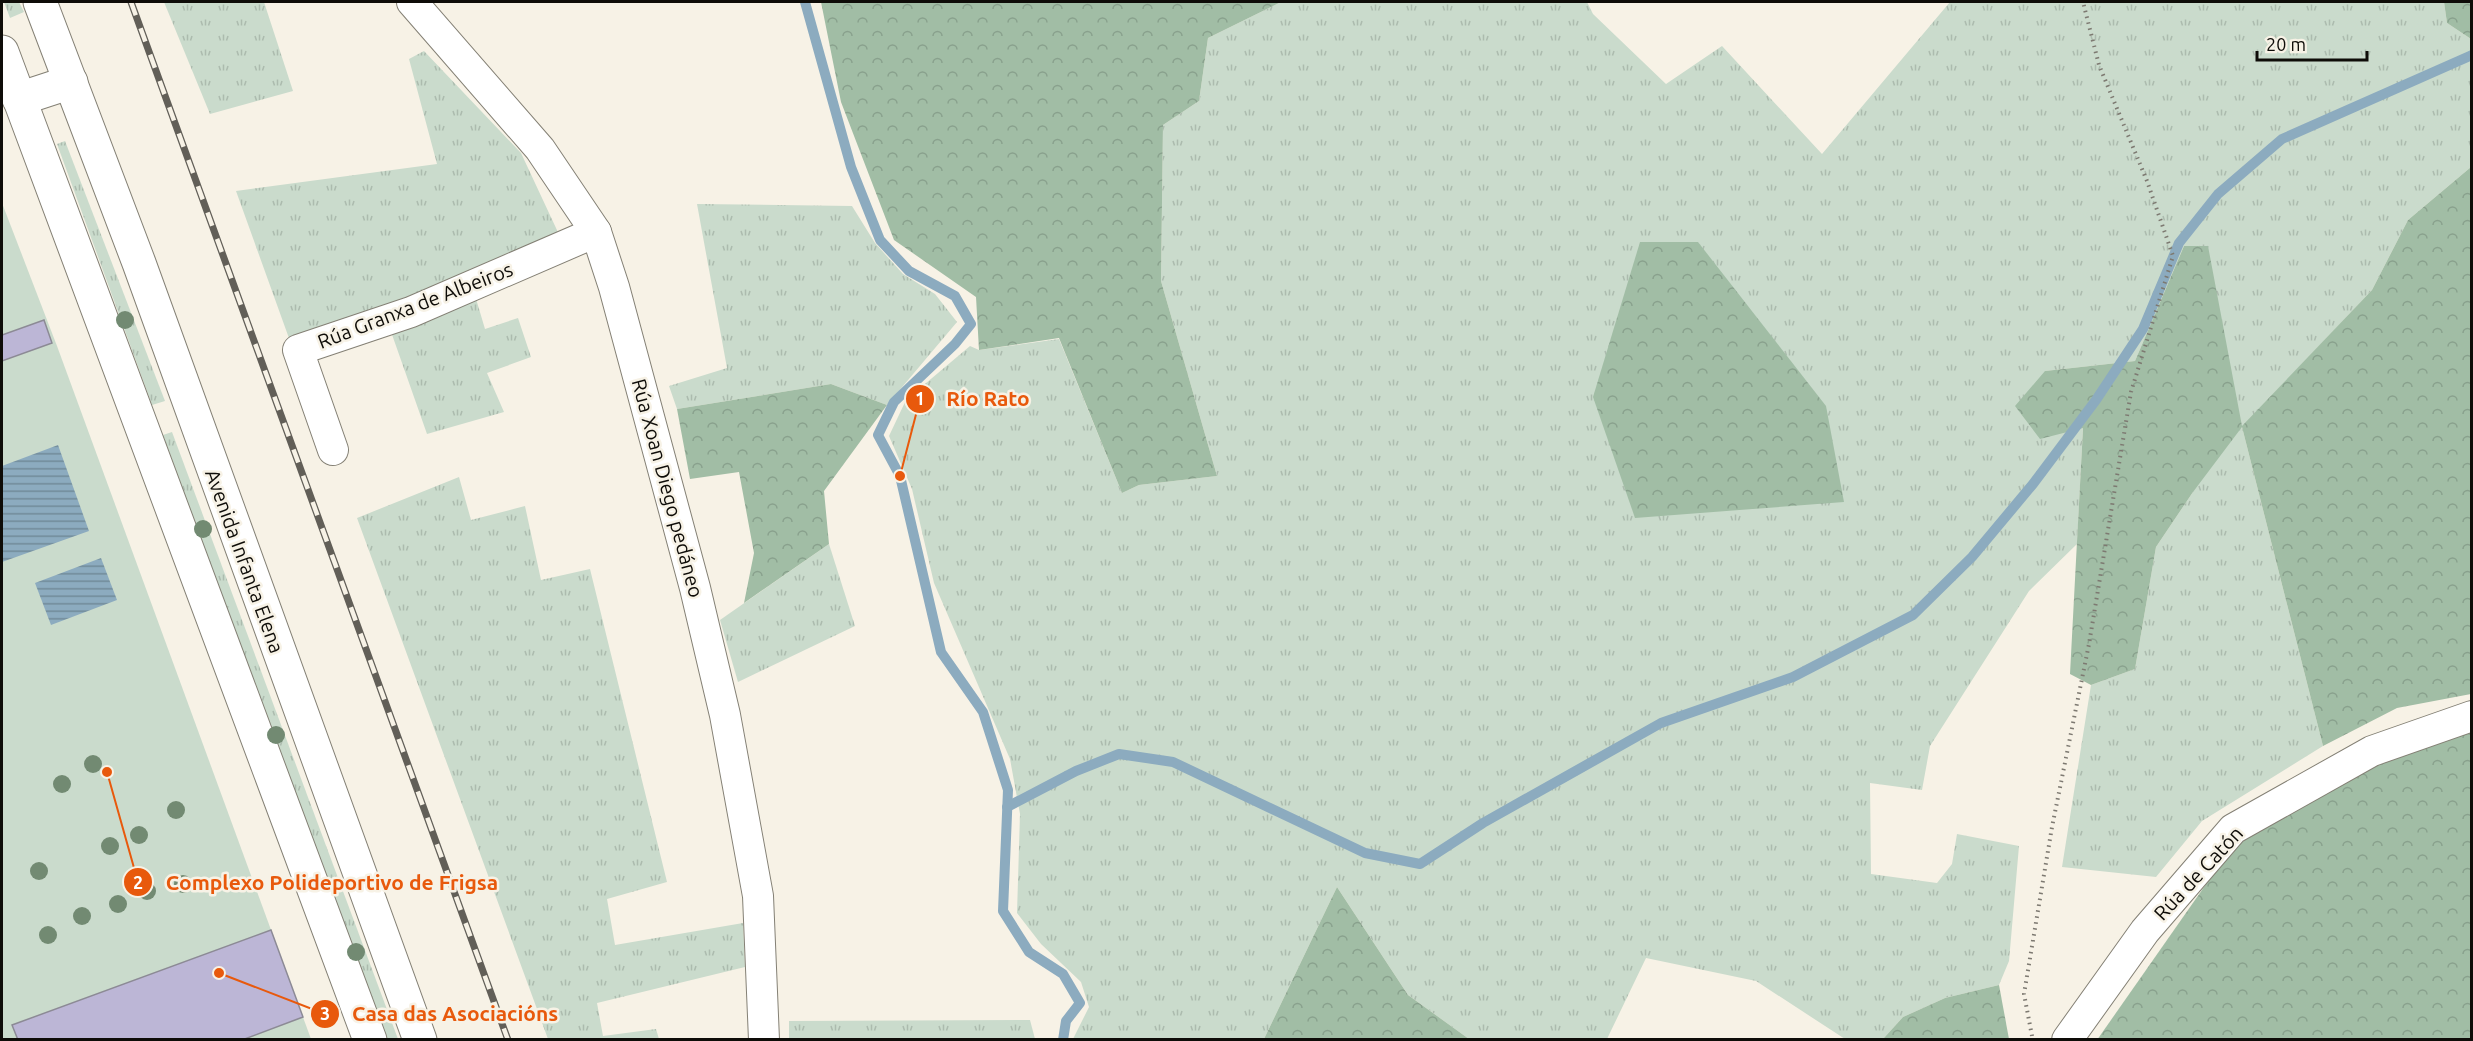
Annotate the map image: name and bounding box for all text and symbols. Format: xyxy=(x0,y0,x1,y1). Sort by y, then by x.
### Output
scale bar xyxy=(2257,24,2366,62)
text: 20 m xyxy=(2266,34,2306,54)
street label: Rúa Granxa de Albeiros xyxy=(314,257,516,353)
street label: Rúa Xoan Diego pedáneo xyxy=(628,376,708,600)
callout: Río Rato xyxy=(905,380,1042,419)
text: Río Rato xyxy=(946,386,1030,410)
text: 1 xyxy=(915,388,925,408)
street label: Avenida Infanta Elena xyxy=(201,466,289,656)
street label: Rúa de Catón xyxy=(2149,821,2247,925)
callout: Complexo Polideportivo de Frigsa xyxy=(123,863,510,902)
text: Complexo Polideportivo de Frigsa xyxy=(166,870,498,894)
text: 2 xyxy=(133,872,143,892)
callout: Casa das Asociacións xyxy=(310,995,570,1034)
text: Casa das Asociacións xyxy=(352,1001,558,1025)
text: 3 xyxy=(320,1003,330,1023)

